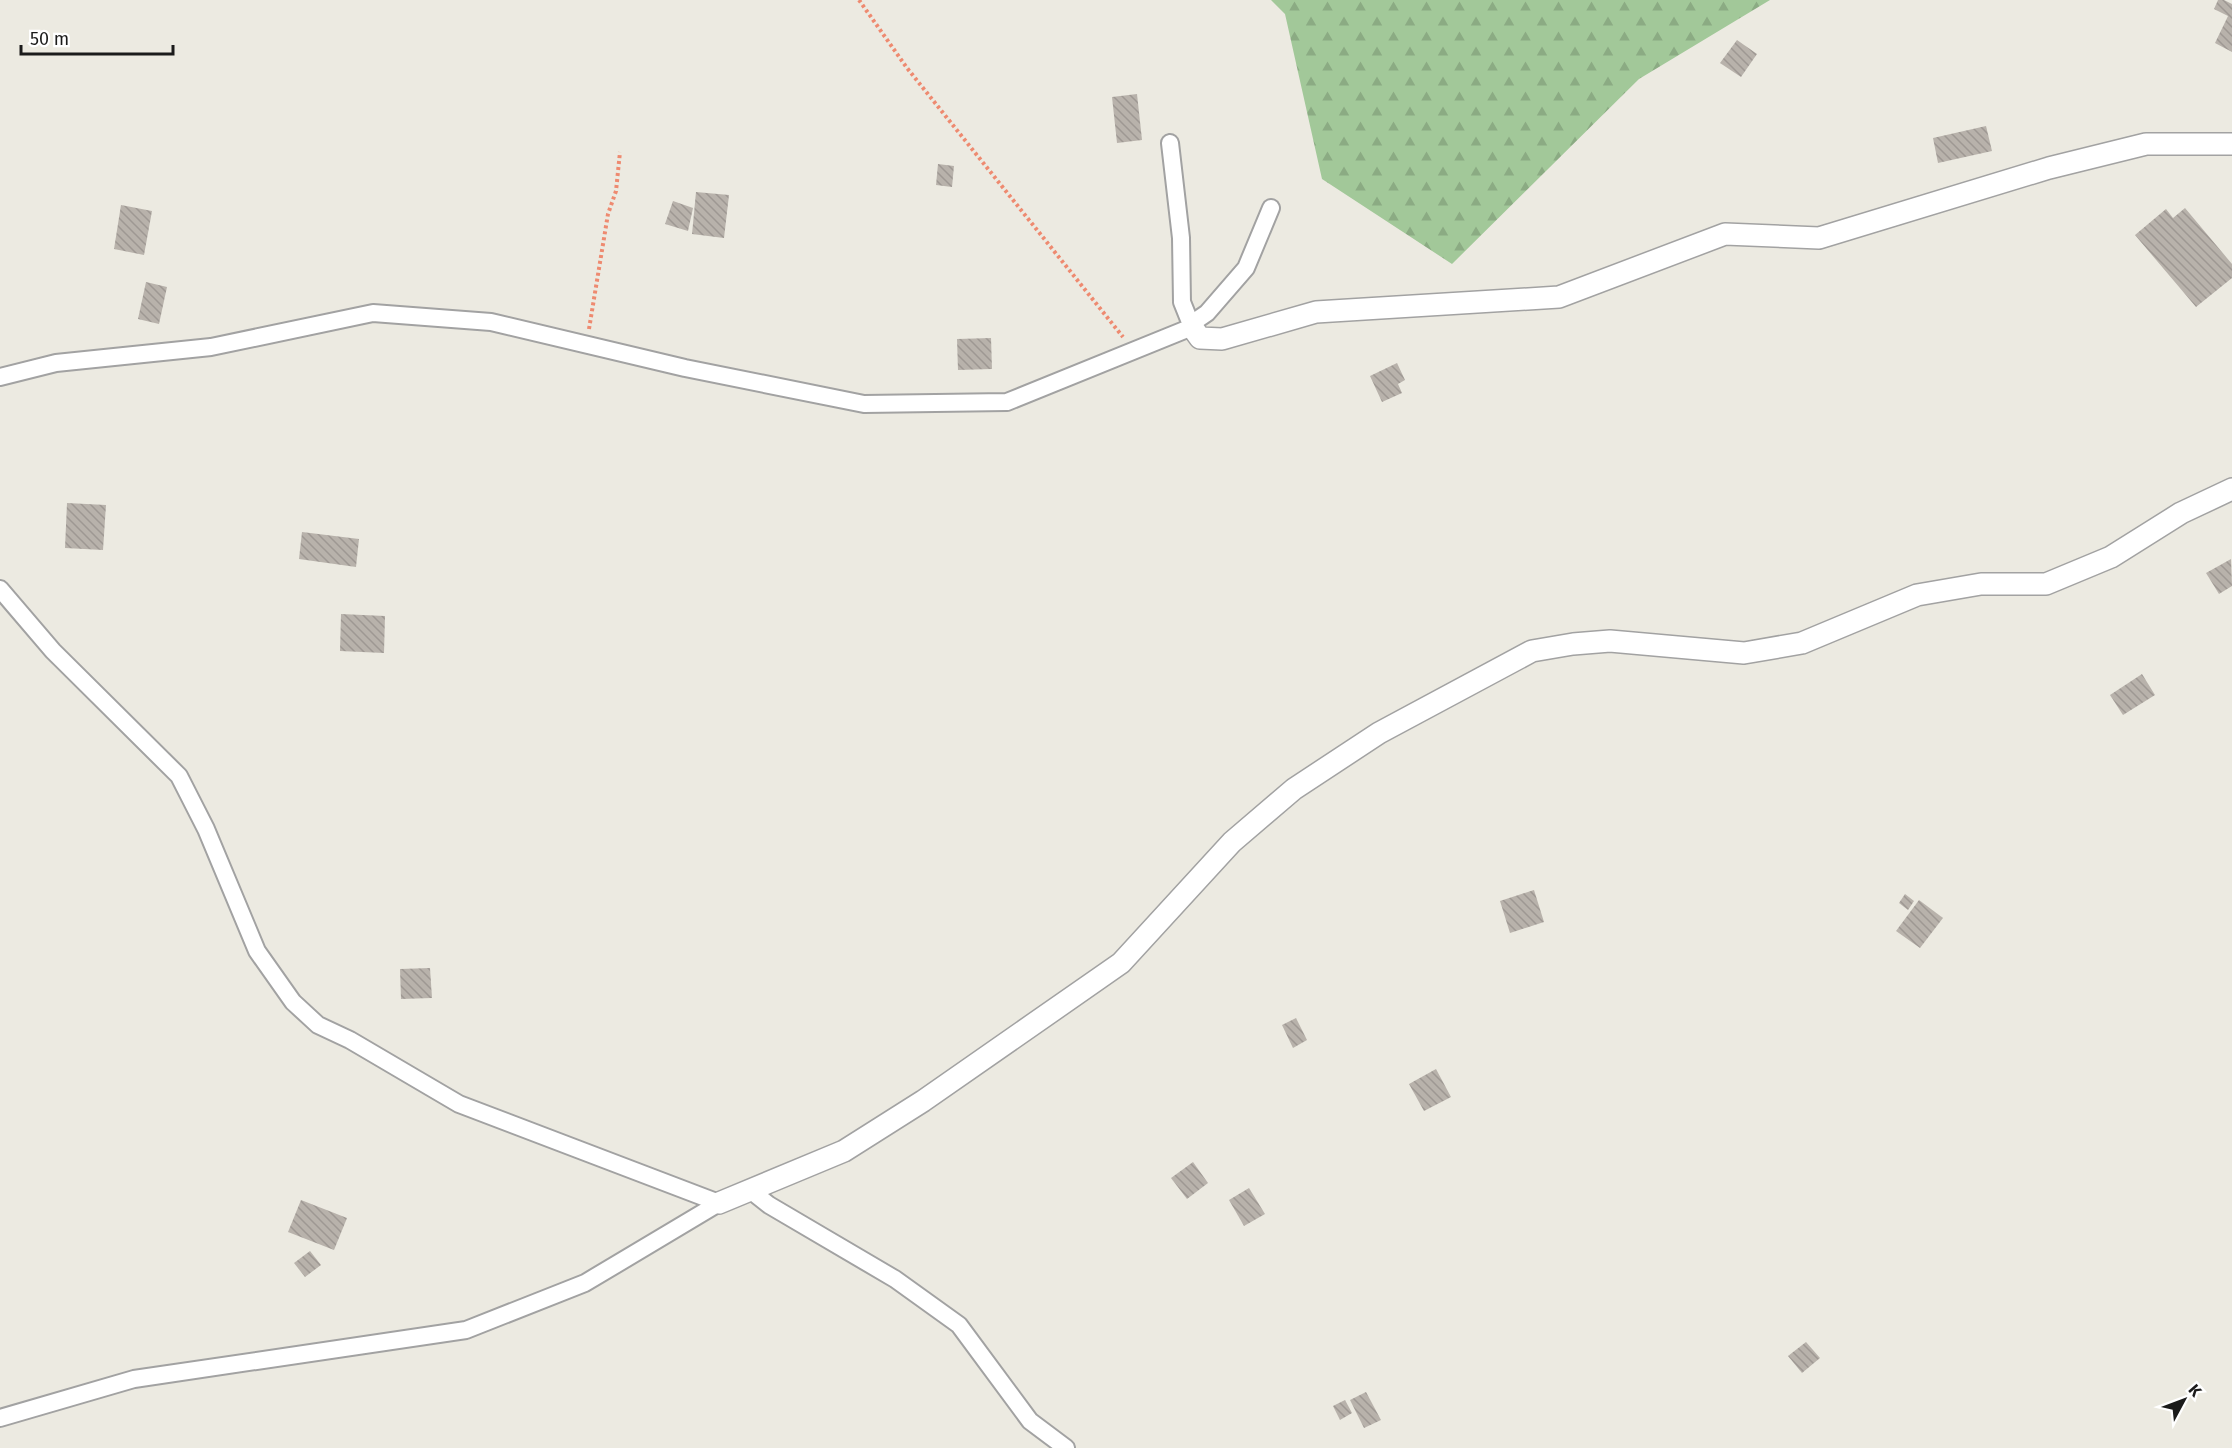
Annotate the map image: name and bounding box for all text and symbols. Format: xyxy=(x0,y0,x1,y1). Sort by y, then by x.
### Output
scale bar xyxy=(21,18,172,56)
text: 50 m xyxy=(30,28,69,50)
north arrow xyxy=(2154,1370,2214,1430)
text: K xyxy=(2184,1380,2206,1401)

